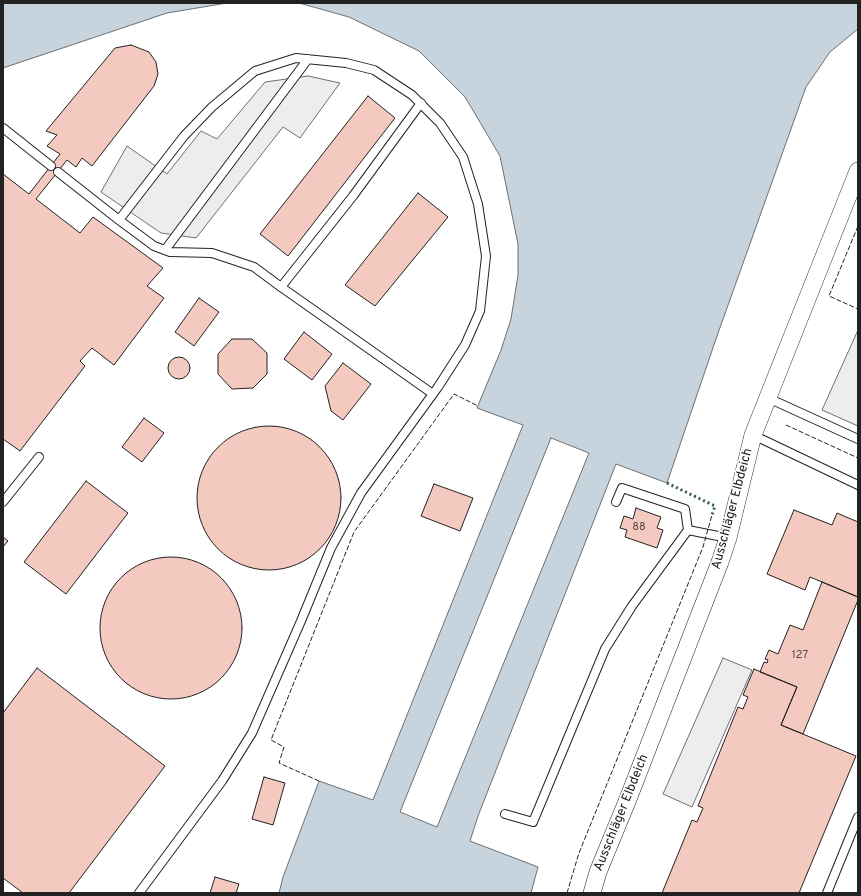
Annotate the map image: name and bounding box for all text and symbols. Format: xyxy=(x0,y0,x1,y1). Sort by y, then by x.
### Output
street label: Ausschläger Elbdeich xyxy=(709,447,757,571)
house number: 88 xyxy=(632,521,646,535)
house number: 127 xyxy=(792,649,808,663)
street label: Ausschläger Elbdeich xyxy=(591,752,653,874)

